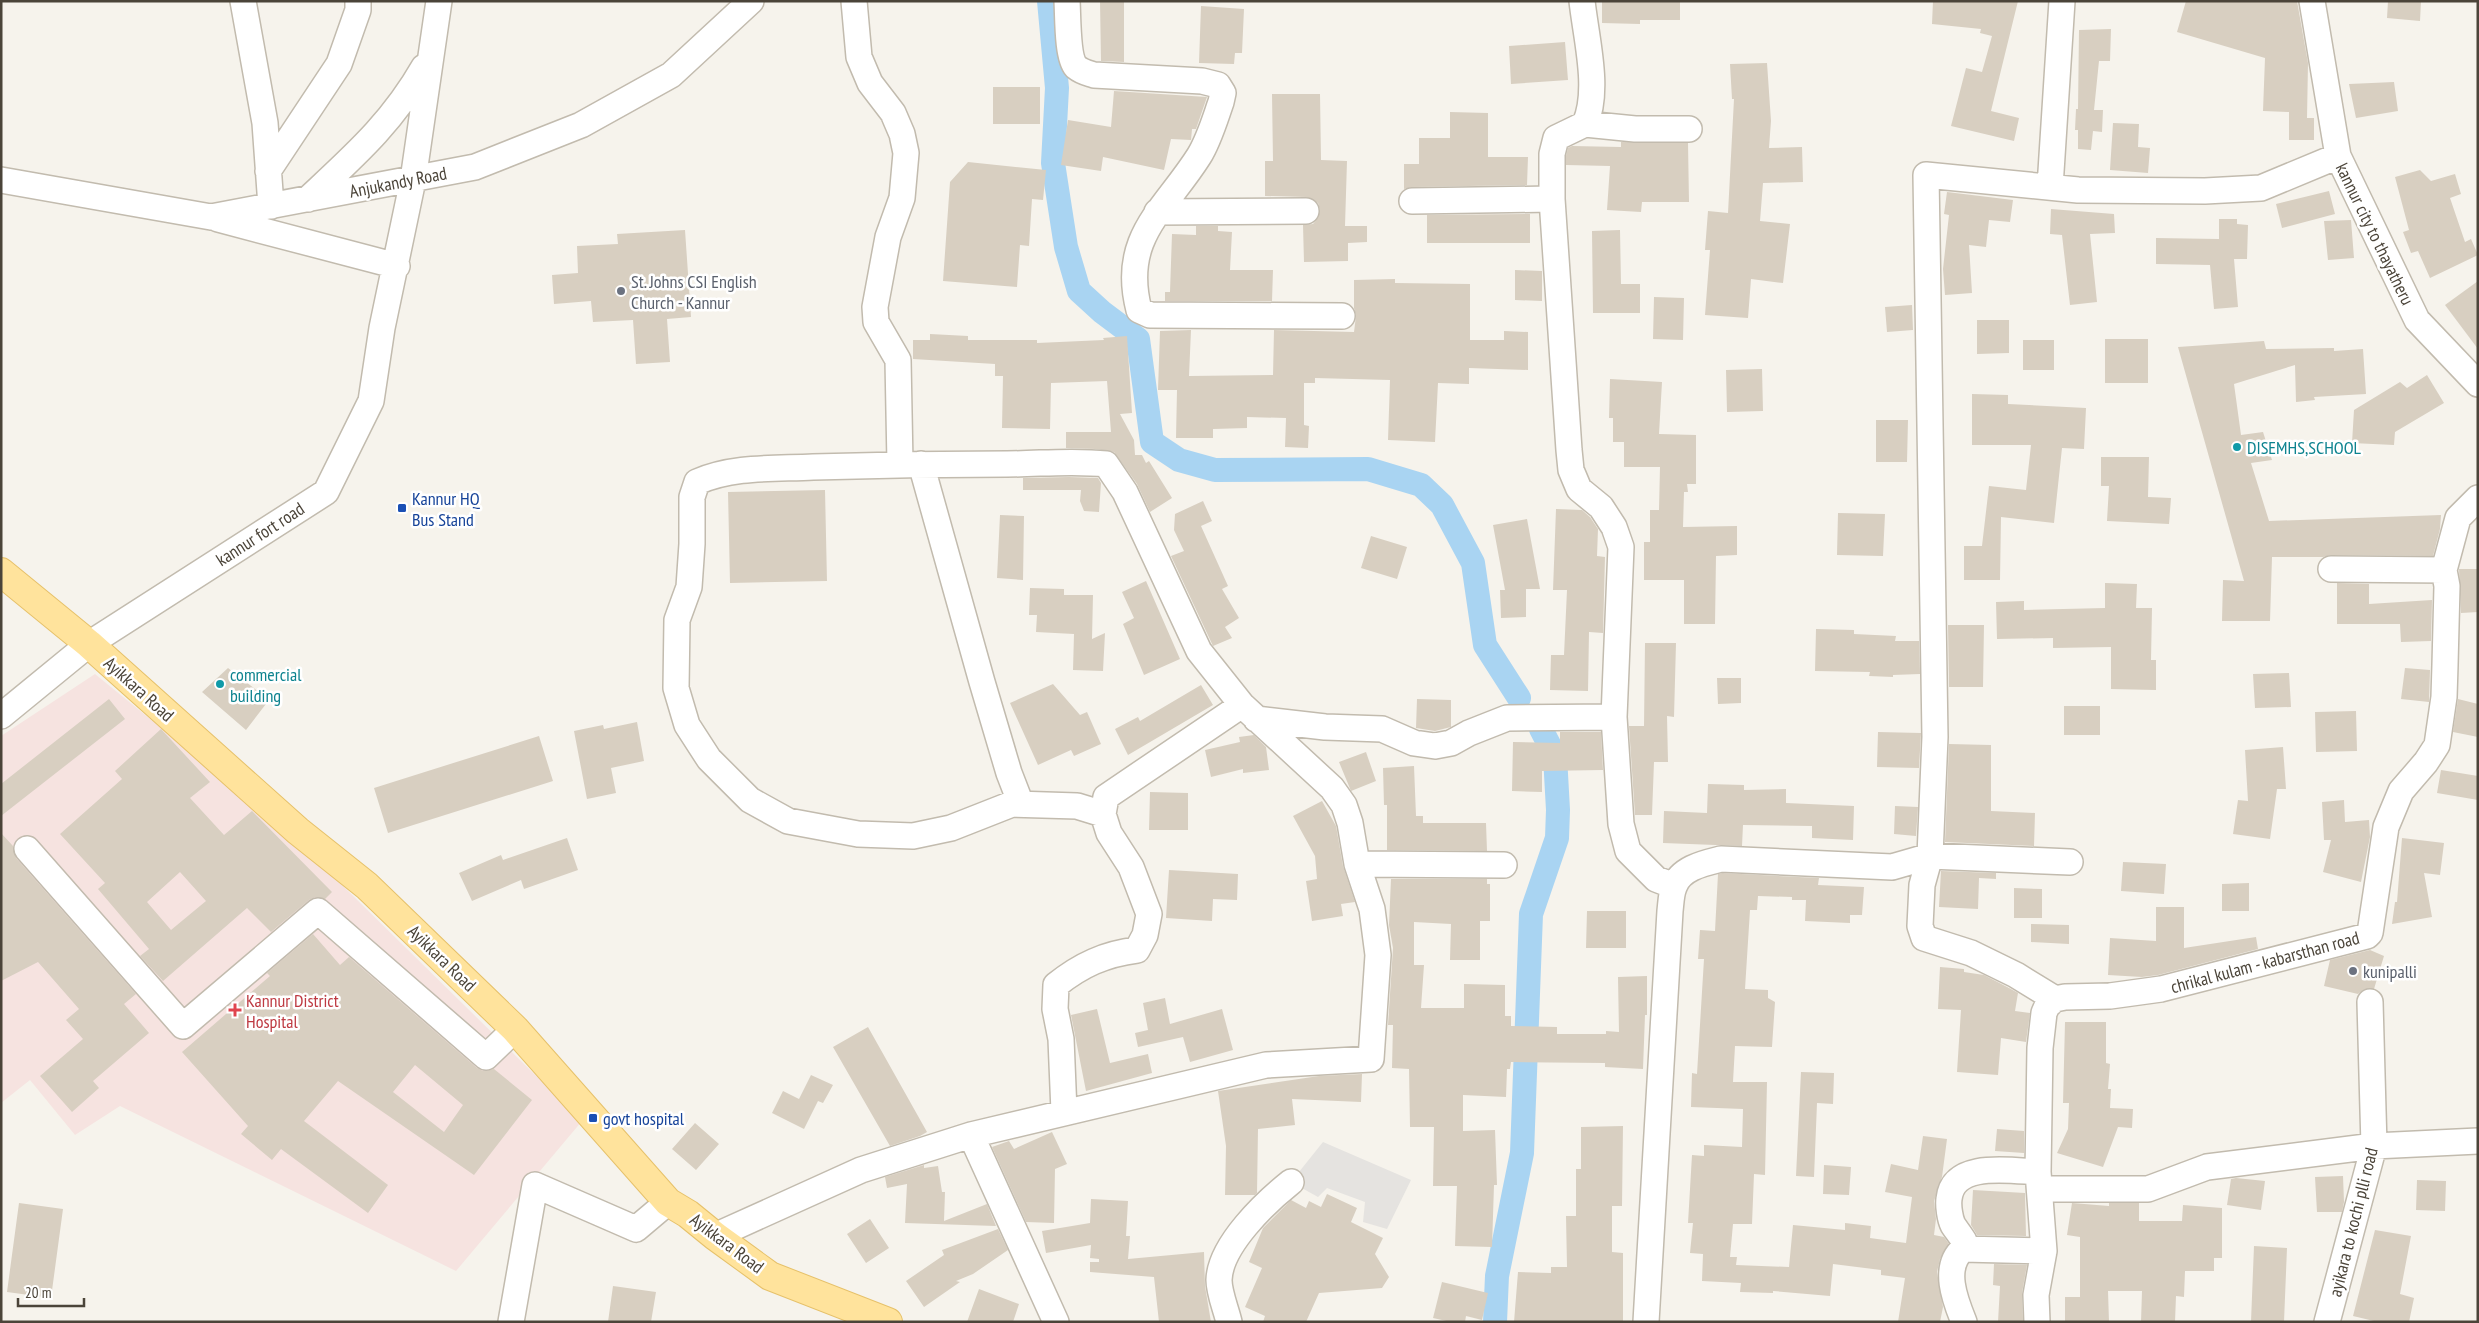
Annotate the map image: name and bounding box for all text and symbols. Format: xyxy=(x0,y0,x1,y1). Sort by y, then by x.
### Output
street label: kannur city to thayatheru xyxy=(2331,159,2419,309)
street label: Anjukandy Road xyxy=(347,161,449,203)
place label: St. Johns CSI English Church - Kannur xyxy=(631,270,757,314)
marker: St. Johns CSI English Church - Kannur xyxy=(615,285,627,297)
place label: DISEMHS,SCHOOL xyxy=(2247,436,2362,459)
marker: DISEMHS,SCHOOL xyxy=(2231,441,2243,453)
place label: Kannur HQ Bus Stand xyxy=(412,487,481,531)
street label: kannur fort road xyxy=(212,497,308,571)
marker: Kannur HQ Bus Stand xyxy=(396,502,408,514)
street label: Ayikkara Road xyxy=(99,652,179,726)
place label: commercial building xyxy=(230,663,302,707)
marker: commercial building xyxy=(214,678,226,690)
street label: Ayikkara Road xyxy=(403,920,481,996)
street label: chrikal kulam - kabarsthan road xyxy=(2168,926,2362,998)
place label: kunipalli xyxy=(2363,960,2417,983)
marker: kunipalli xyxy=(2347,965,2359,977)
place label: Kannur District Hospital xyxy=(246,989,339,1033)
marker: Kannur District Hospital xyxy=(228,1003,242,1017)
place label: govt hospital xyxy=(603,1107,685,1130)
marker: govt hospital xyxy=(587,1112,599,1124)
street label: ayikara to kochi plli road xyxy=(2323,1145,2383,1299)
street label: Ayikkara Road xyxy=(686,1208,768,1278)
scale bar xyxy=(18,1276,84,1308)
text: 20 m xyxy=(25,1283,51,1302)

